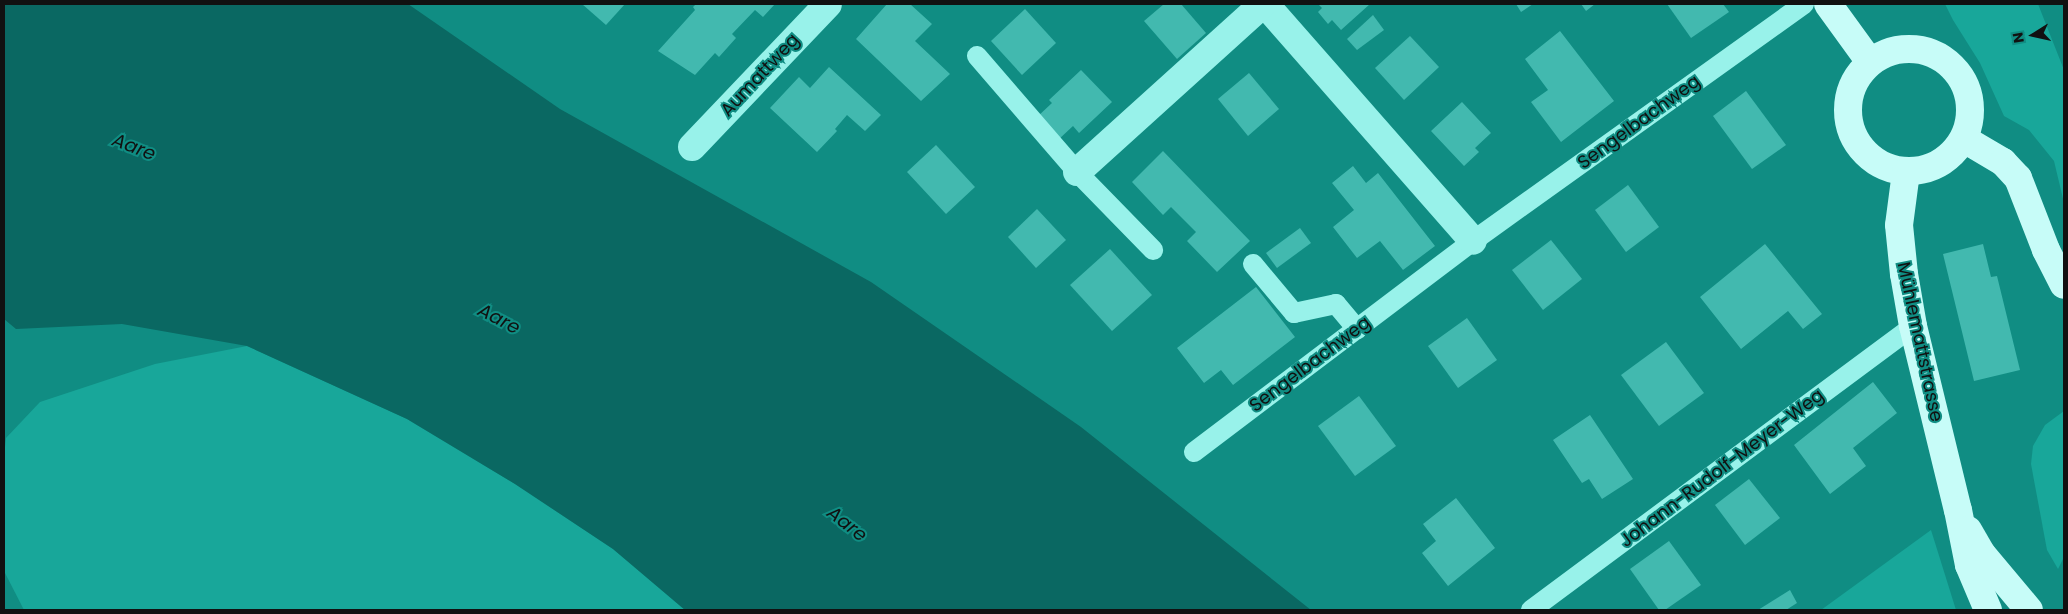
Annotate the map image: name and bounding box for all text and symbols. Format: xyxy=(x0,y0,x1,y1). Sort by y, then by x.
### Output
north arrow xyxy=(2008,10,2058,60)
street label: Aumattweg xyxy=(716,29,804,121)
text: N xyxy=(2007,31,2029,45)
street label: Sengelbachweg xyxy=(1574,70,1704,174)
water label: Aare xyxy=(109,128,159,166)
street label: Mühlemattstrasse xyxy=(1893,260,1947,424)
water label: Aare xyxy=(474,299,524,339)
street label: Sengelbachweg xyxy=(1245,311,1375,417)
street label: Johann-Rudolf-Meyer-Weg xyxy=(1616,384,1828,552)
water label: Aare xyxy=(822,501,872,547)

